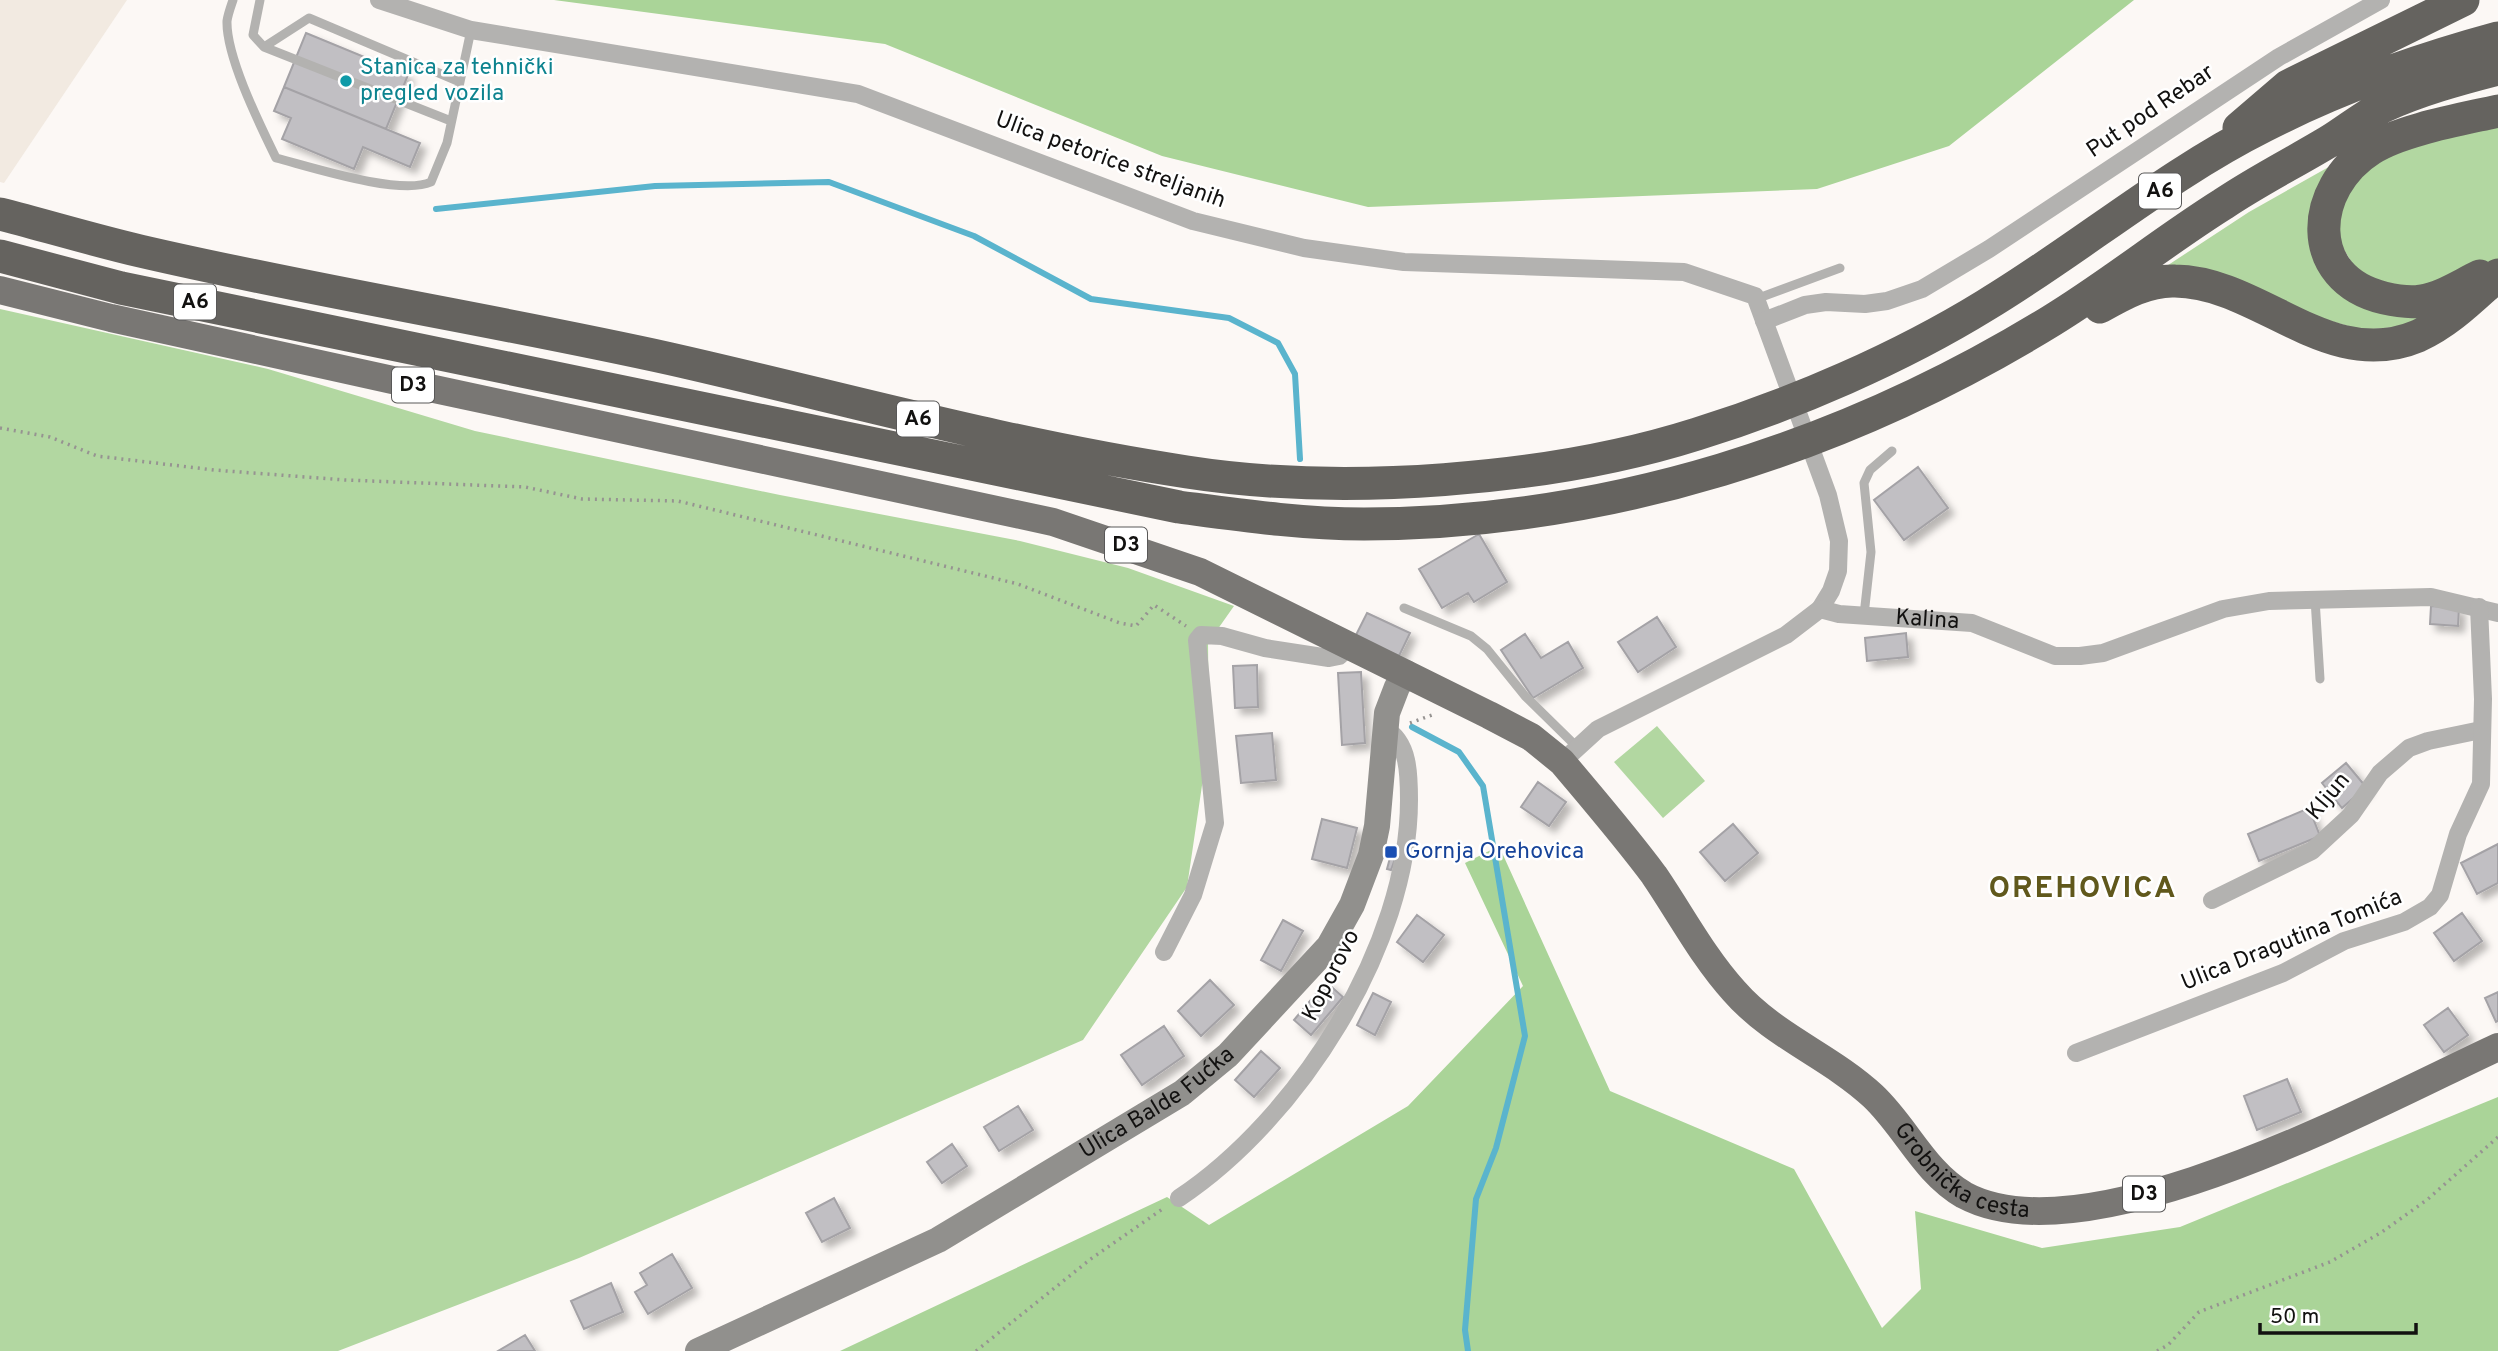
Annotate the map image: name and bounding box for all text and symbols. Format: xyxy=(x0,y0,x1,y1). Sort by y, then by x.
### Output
place label: Stanica za tehnički pregled vozila xyxy=(360,54,554,109)
street label: Put pod Rebar xyxy=(2082,59,2220,165)
marker: Stanica za tehnički pregled vozila xyxy=(338,73,354,89)
street label: Ulica petorice streljanih xyxy=(991,106,1229,216)
road number: A6 xyxy=(2139,174,2181,208)
road number: A6 xyxy=(174,284,216,320)
road number: D3 xyxy=(392,368,434,402)
road number: A6 xyxy=(897,402,939,436)
road number: D3 xyxy=(1105,528,1147,562)
street label: Kalina xyxy=(1894,603,1960,637)
street label: Kljun xyxy=(2301,767,2357,827)
place label: Gornja Orehovica xyxy=(1405,838,1584,867)
marker: Gornja Orehovica xyxy=(1383,844,1399,860)
district label: OREHOVICA xyxy=(1988,871,2178,908)
street label: Ulica Dragutina Tomića xyxy=(2177,883,2407,999)
street label: Koporovo xyxy=(1297,925,1367,1027)
street label: Ulica Balde Fućka xyxy=(1074,1041,1241,1166)
street label: Grobnička cesta xyxy=(1887,1117,2031,1225)
road number: D3 xyxy=(2123,1176,2165,1212)
scale bar xyxy=(2260,1292,2416,1336)
text: 50 m xyxy=(2270,1304,2319,1331)

